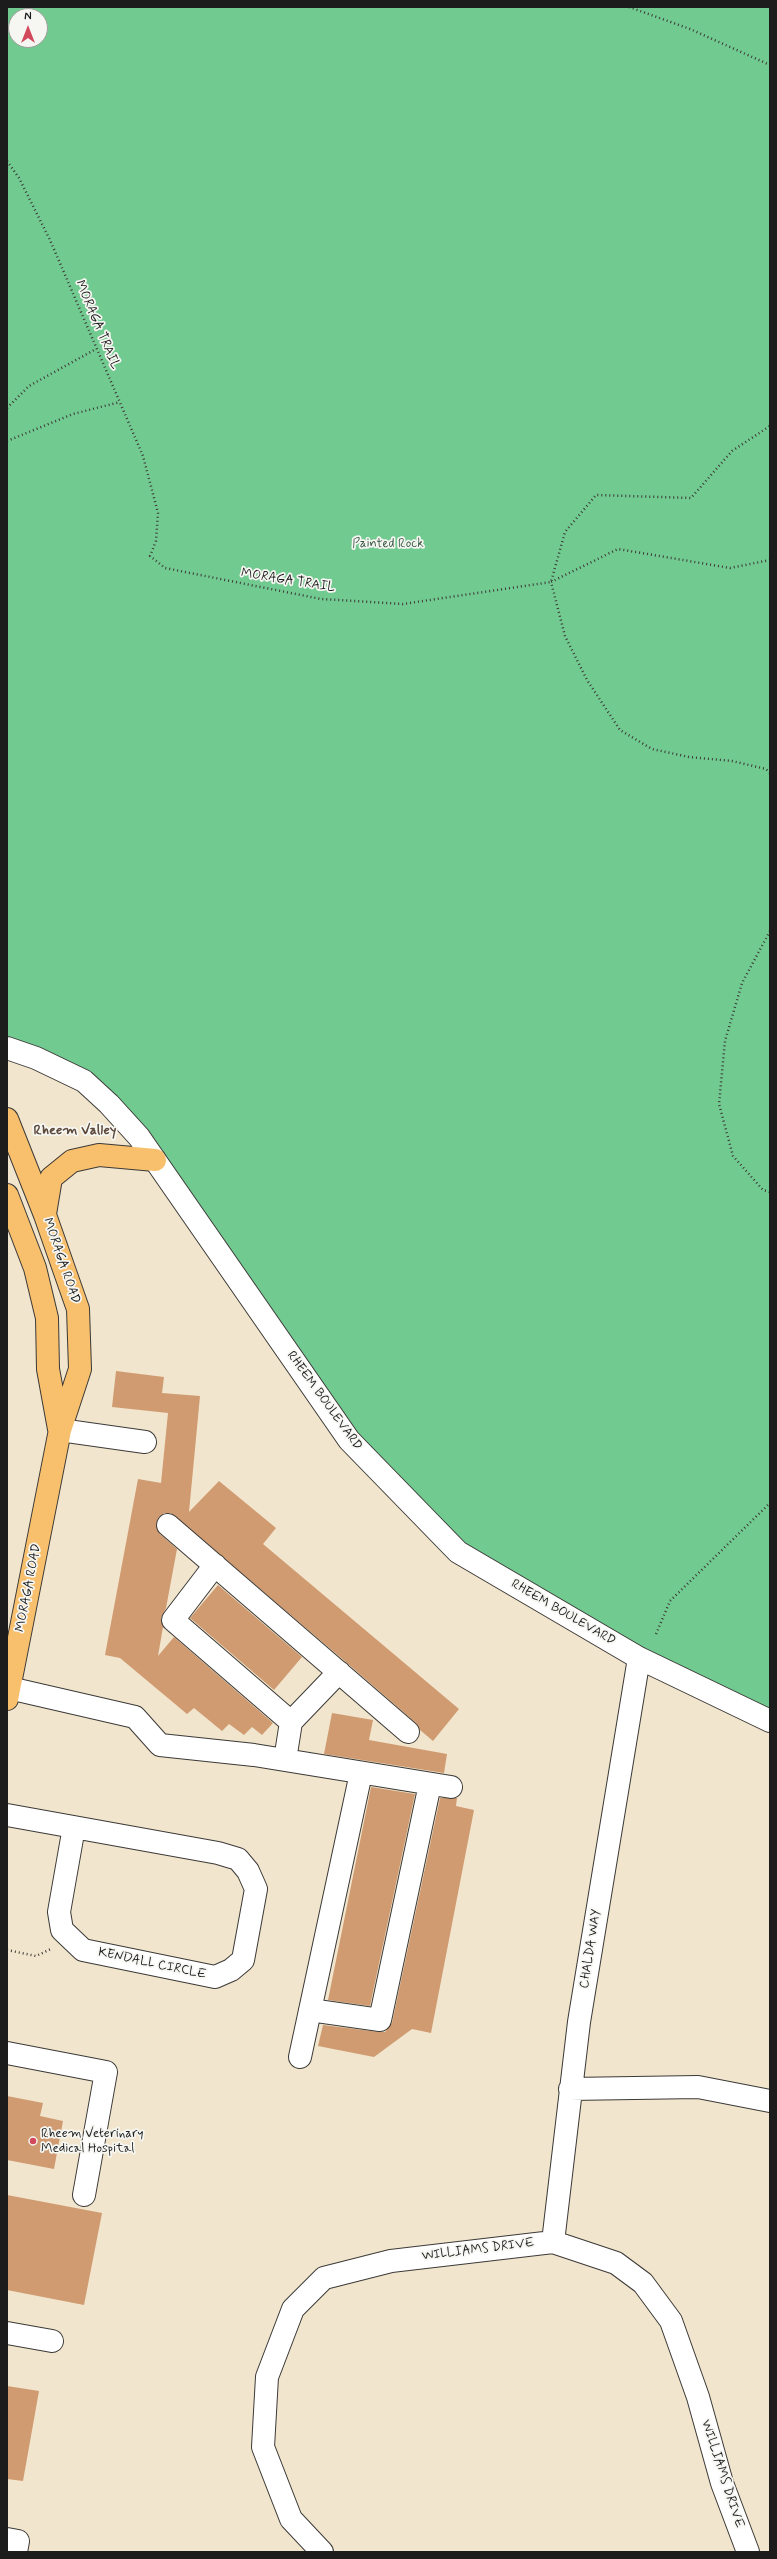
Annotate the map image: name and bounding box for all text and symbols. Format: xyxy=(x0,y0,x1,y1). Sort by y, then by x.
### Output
north arrow xyxy=(8,8,48,48)
text: N xyxy=(24,10,32,24)
street label: MORAGA TRAIL xyxy=(71,278,123,372)
park label: Painted Rock xyxy=(352,536,424,552)
street label: MORAGA TRAIL xyxy=(240,566,336,596)
district label: Rheem Valley xyxy=(34,1123,116,1139)
street label: MORAGA ROAD xyxy=(39,1216,83,1306)
street label: RHEEM BOULEVARD xyxy=(283,1349,365,1453)
street label: MORAGA ROAD xyxy=(13,1543,45,1633)
street label: RHEEM BOULEVARD xyxy=(508,1577,618,1649)
street label: CHALDA WAY xyxy=(577,1908,605,1990)
street label: KENDALL CIRCLE xyxy=(97,1945,207,1983)
place label: Rheem Veterinary Medical Hospital xyxy=(41,2126,143,2157)
marker: Rheem Veterinary Medical Hospital xyxy=(28,2136,38,2146)
street label: WILLIAMS DRIVE xyxy=(421,2235,535,2265)
street label: WILLIAMS DRIVE xyxy=(697,2418,747,2530)

